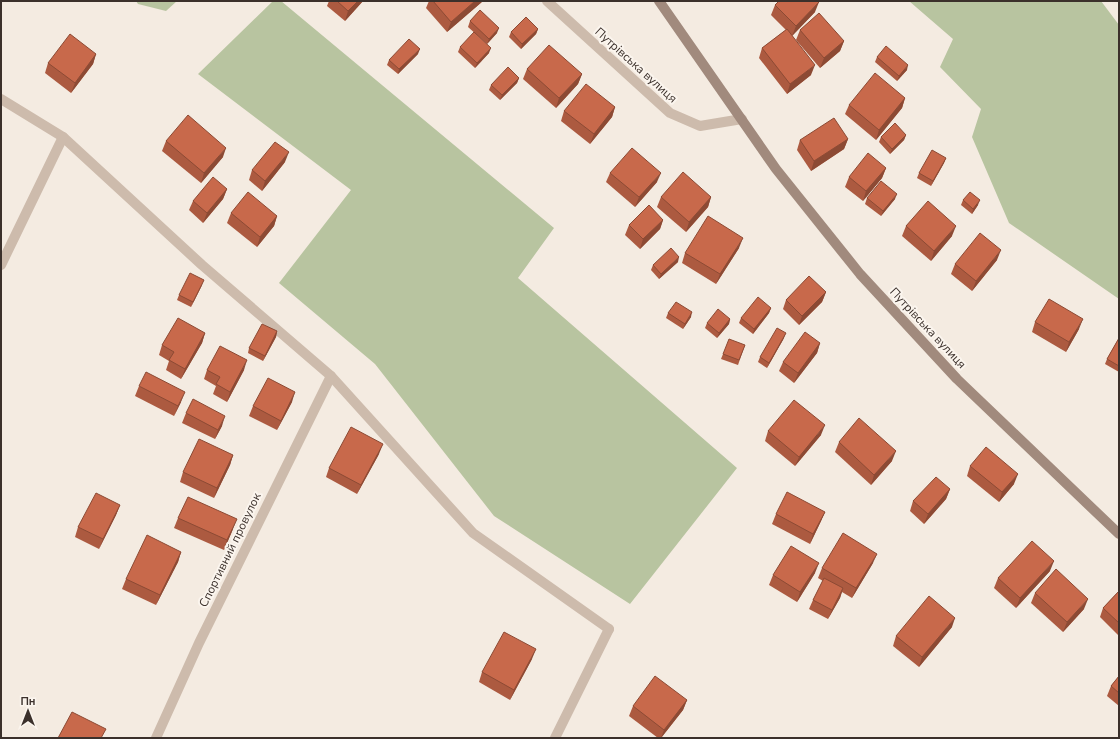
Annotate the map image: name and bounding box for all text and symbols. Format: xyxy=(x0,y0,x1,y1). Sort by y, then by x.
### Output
street label: Путрівська вулиця xyxy=(592,24,680,106)
street label: Путрівська вулиця xyxy=(886,284,970,372)
street label: Спортивний провулок xyxy=(195,490,265,610)
north arrow xyxy=(8,691,48,731)
text: Пн xyxy=(20,694,36,709)

